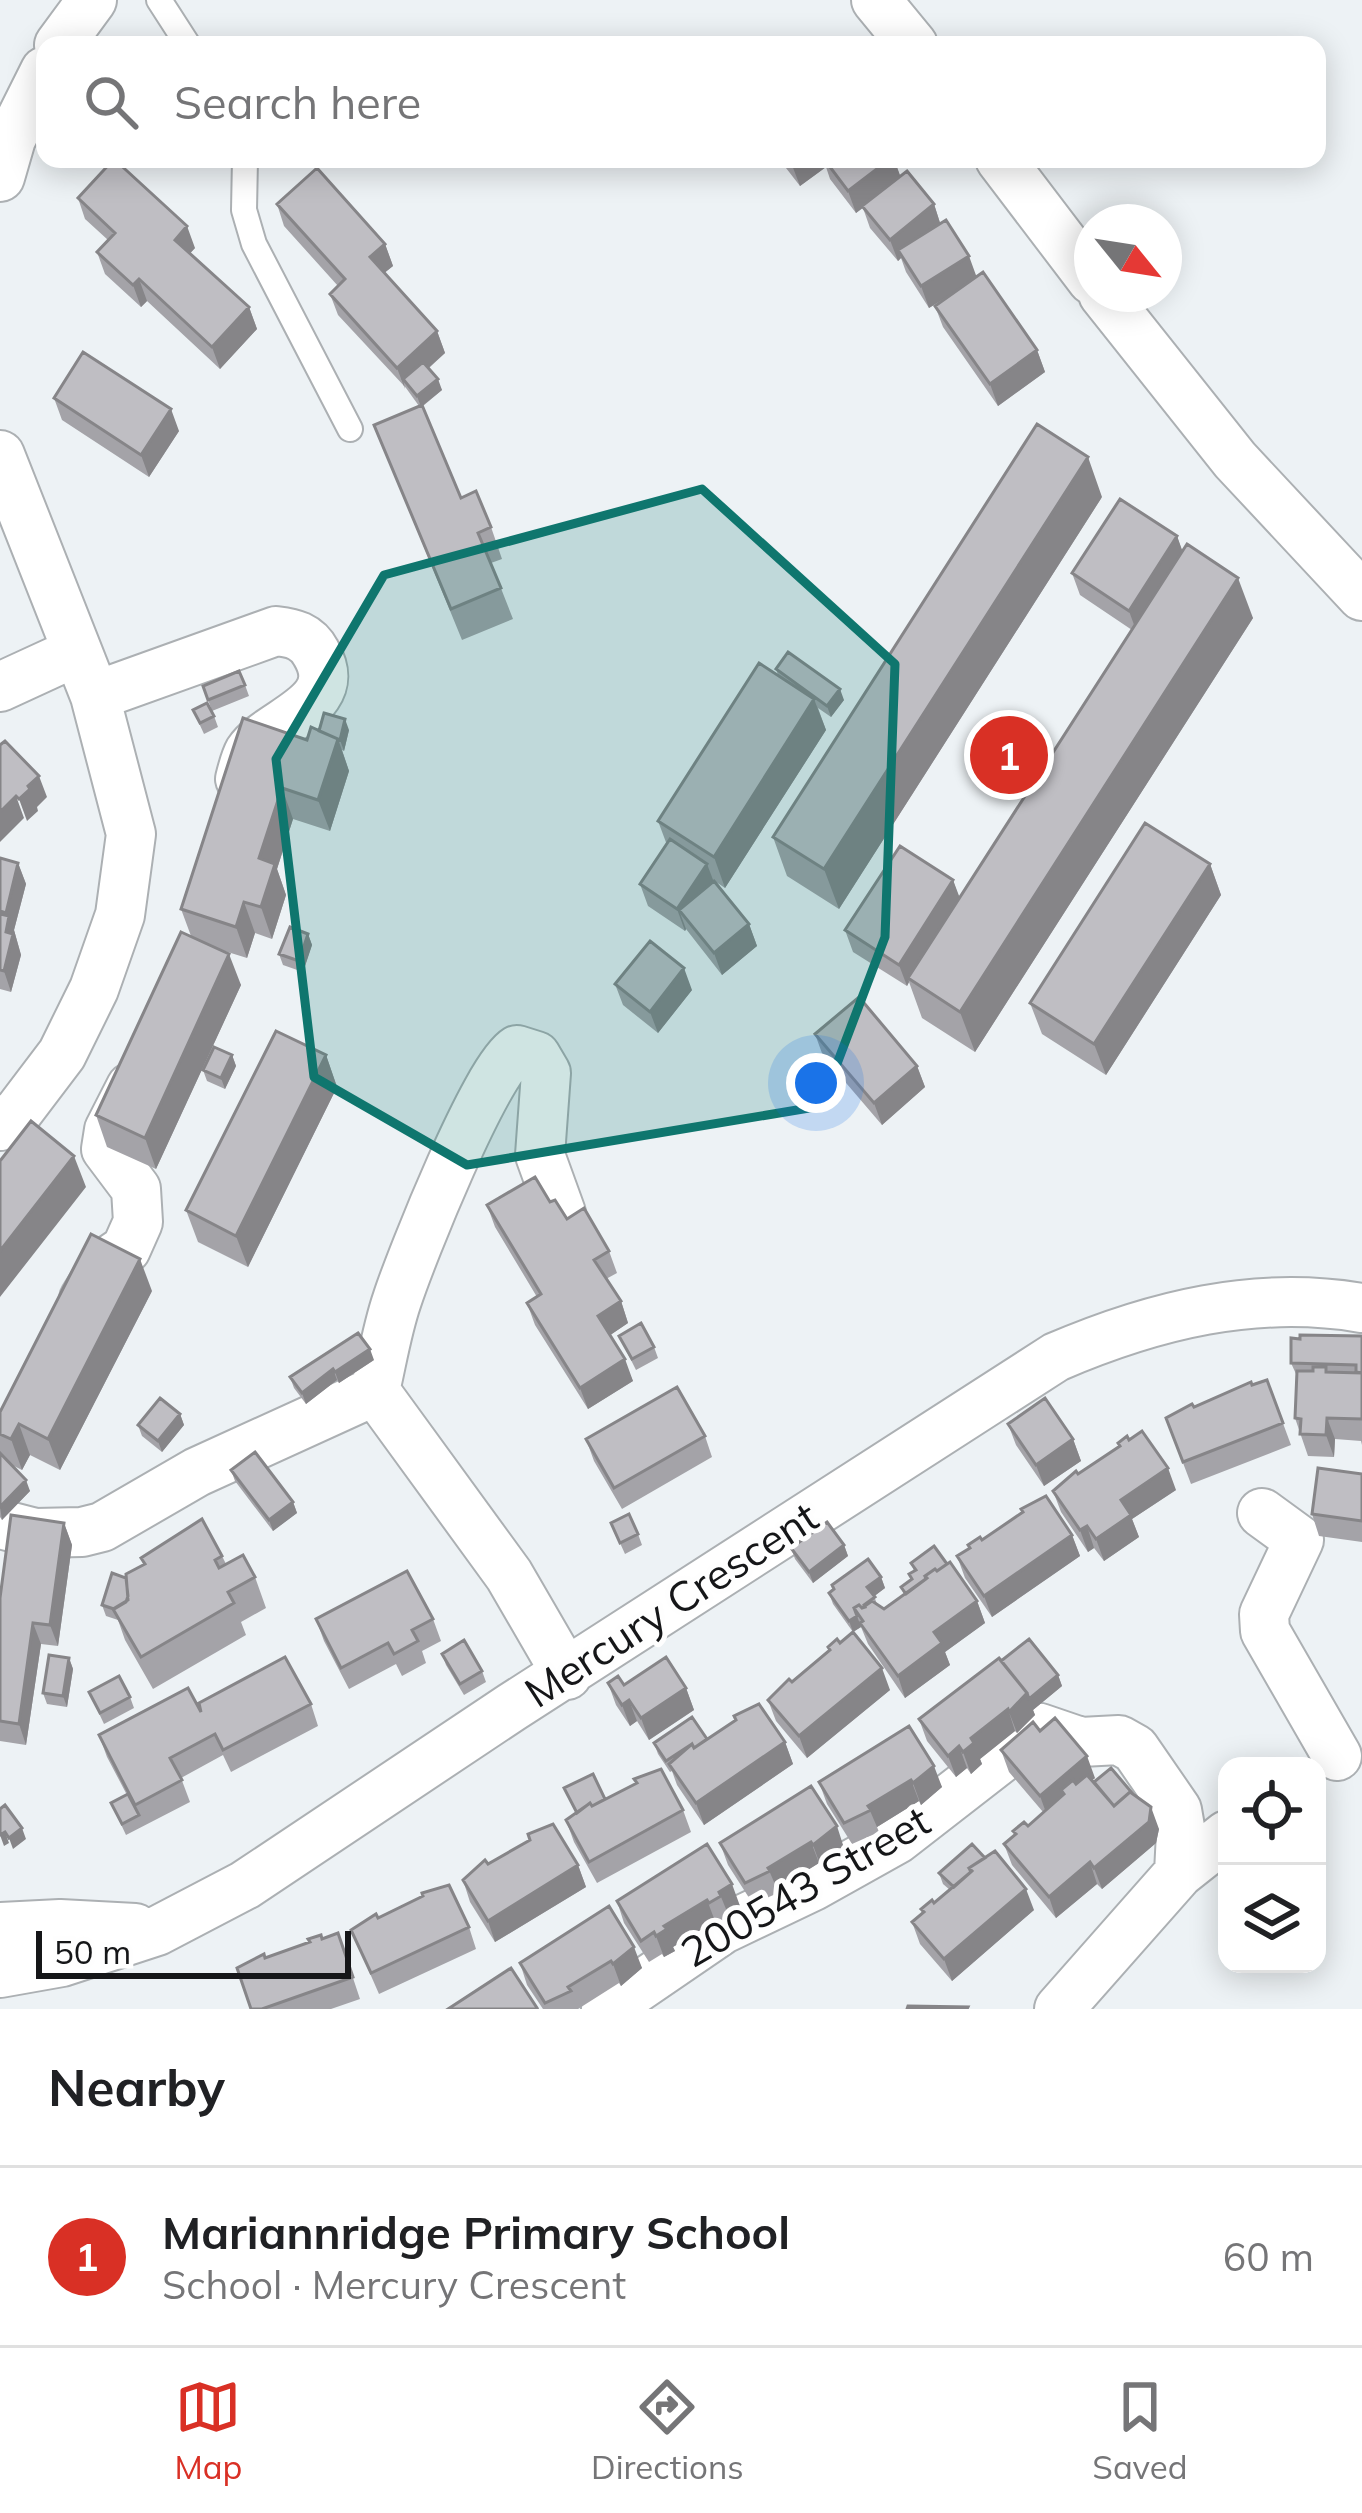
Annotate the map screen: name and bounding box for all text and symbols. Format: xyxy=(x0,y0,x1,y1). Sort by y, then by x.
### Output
search box xyxy=(36,36,1326,168)
icon: search xyxy=(78,69,144,135)
text: Search here xyxy=(174,74,421,130)
north arrow xyxy=(1074,204,1182,312)
pin: 1 xyxy=(970,710,1048,800)
your location xyxy=(786,1053,846,1113)
street label: Mercury Crescent xyxy=(515,1490,827,1718)
map controls xyxy=(1218,1757,1326,1973)
button: locate xyxy=(1218,1757,1326,1865)
street label: 200543 Street xyxy=(671,1793,939,1979)
button: layers xyxy=(1218,1865,1326,1973)
scale bar xyxy=(36,1925,351,1978)
text: 50 m xyxy=(54,1931,131,1972)
text: Nearby xyxy=(48,2055,225,2119)
text: Mariannridge Primary School xyxy=(162,2204,790,2260)
text: 1 xyxy=(75,2232,99,2281)
text: 60 m xyxy=(1223,2232,1314,2281)
text: School · Mercury Crescent xyxy=(162,2260,626,2309)
tab: Map xyxy=(174,2374,242,2487)
tab: Directions xyxy=(591,2374,744,2487)
tab: Saved xyxy=(1092,2374,1188,2487)

